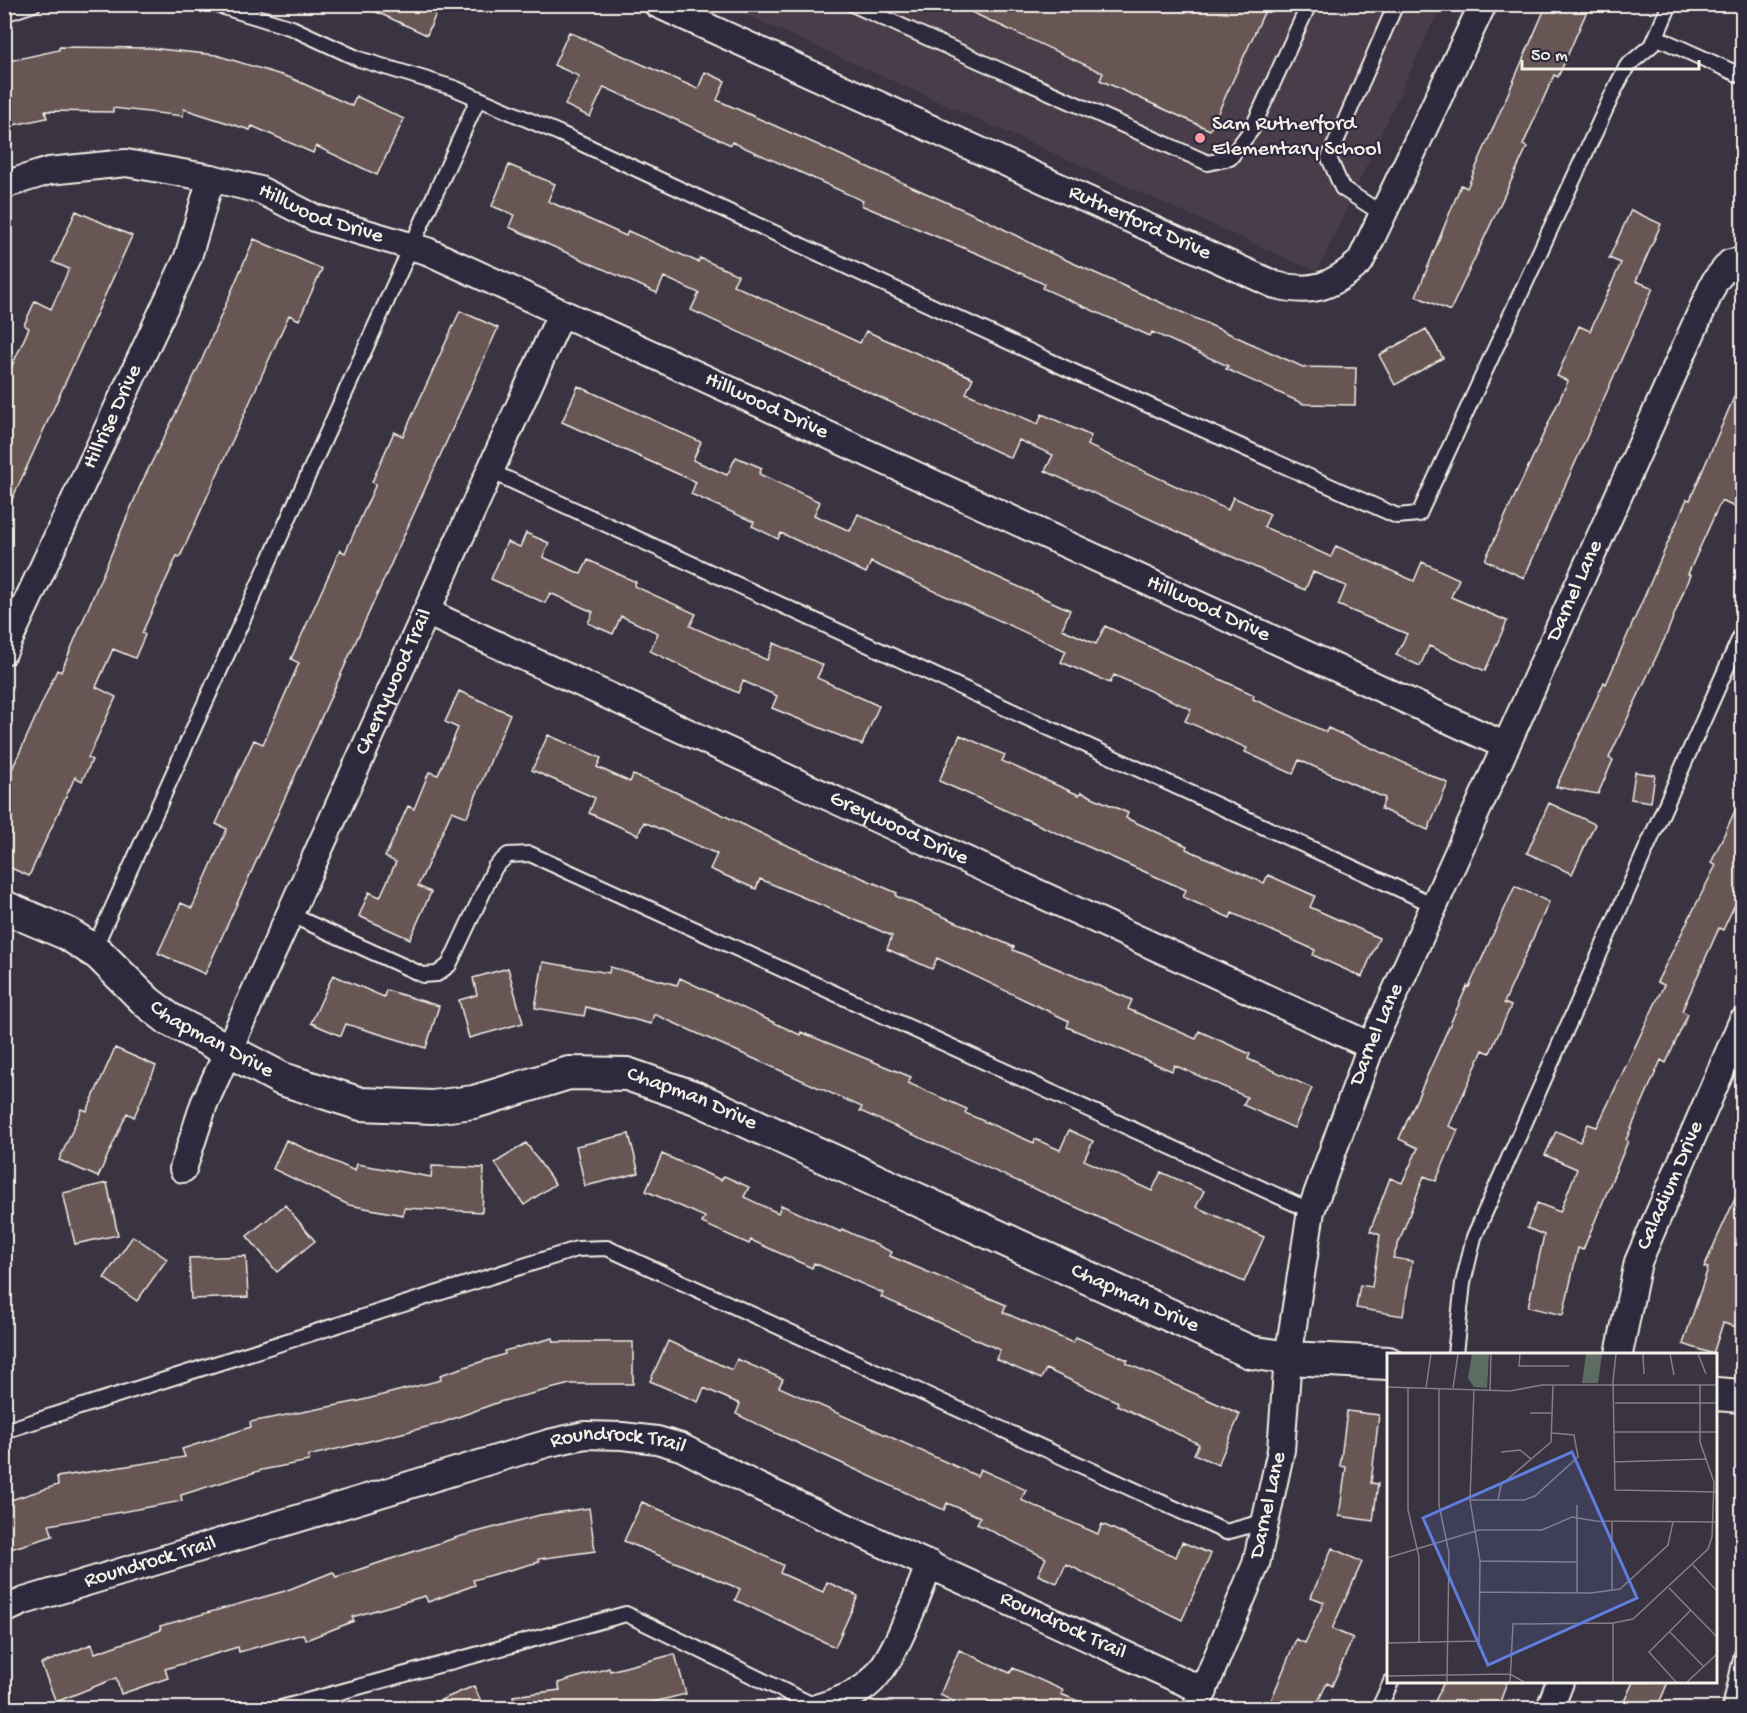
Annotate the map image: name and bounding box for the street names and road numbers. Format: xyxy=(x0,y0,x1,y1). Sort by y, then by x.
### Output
street label: Hillwood Drive xyxy=(253,178,387,251)
street label: Rutherford Drive xyxy=(1064,180,1215,267)
street label: Hillrise Drive xyxy=(78,360,149,474)
street label: Hillwood Drive xyxy=(700,367,833,446)
street label: Darnel Lane xyxy=(1541,536,1610,648)
street label: Hillwood Drive xyxy=(1142,570,1274,649)
street label: Cherrywood Trail xyxy=(350,605,439,760)
street label: Greywood Drive xyxy=(825,786,973,872)
street label: Darnel Lane xyxy=(1344,979,1411,1091)
street label: Chapman Drive xyxy=(143,995,278,1085)
street label: Chapman Drive xyxy=(623,1062,762,1137)
street label: Caladium Drive xyxy=(1632,1117,1711,1254)
street label: Chapman Drive xyxy=(1066,1258,1203,1340)
street label: Roundrock Trail xyxy=(548,1422,691,1460)
street label: Darnel Lane xyxy=(1244,1449,1293,1563)
street label: Roundrock Trail xyxy=(81,1531,220,1595)
street label: Roundrock Trail xyxy=(995,1586,1130,1667)

